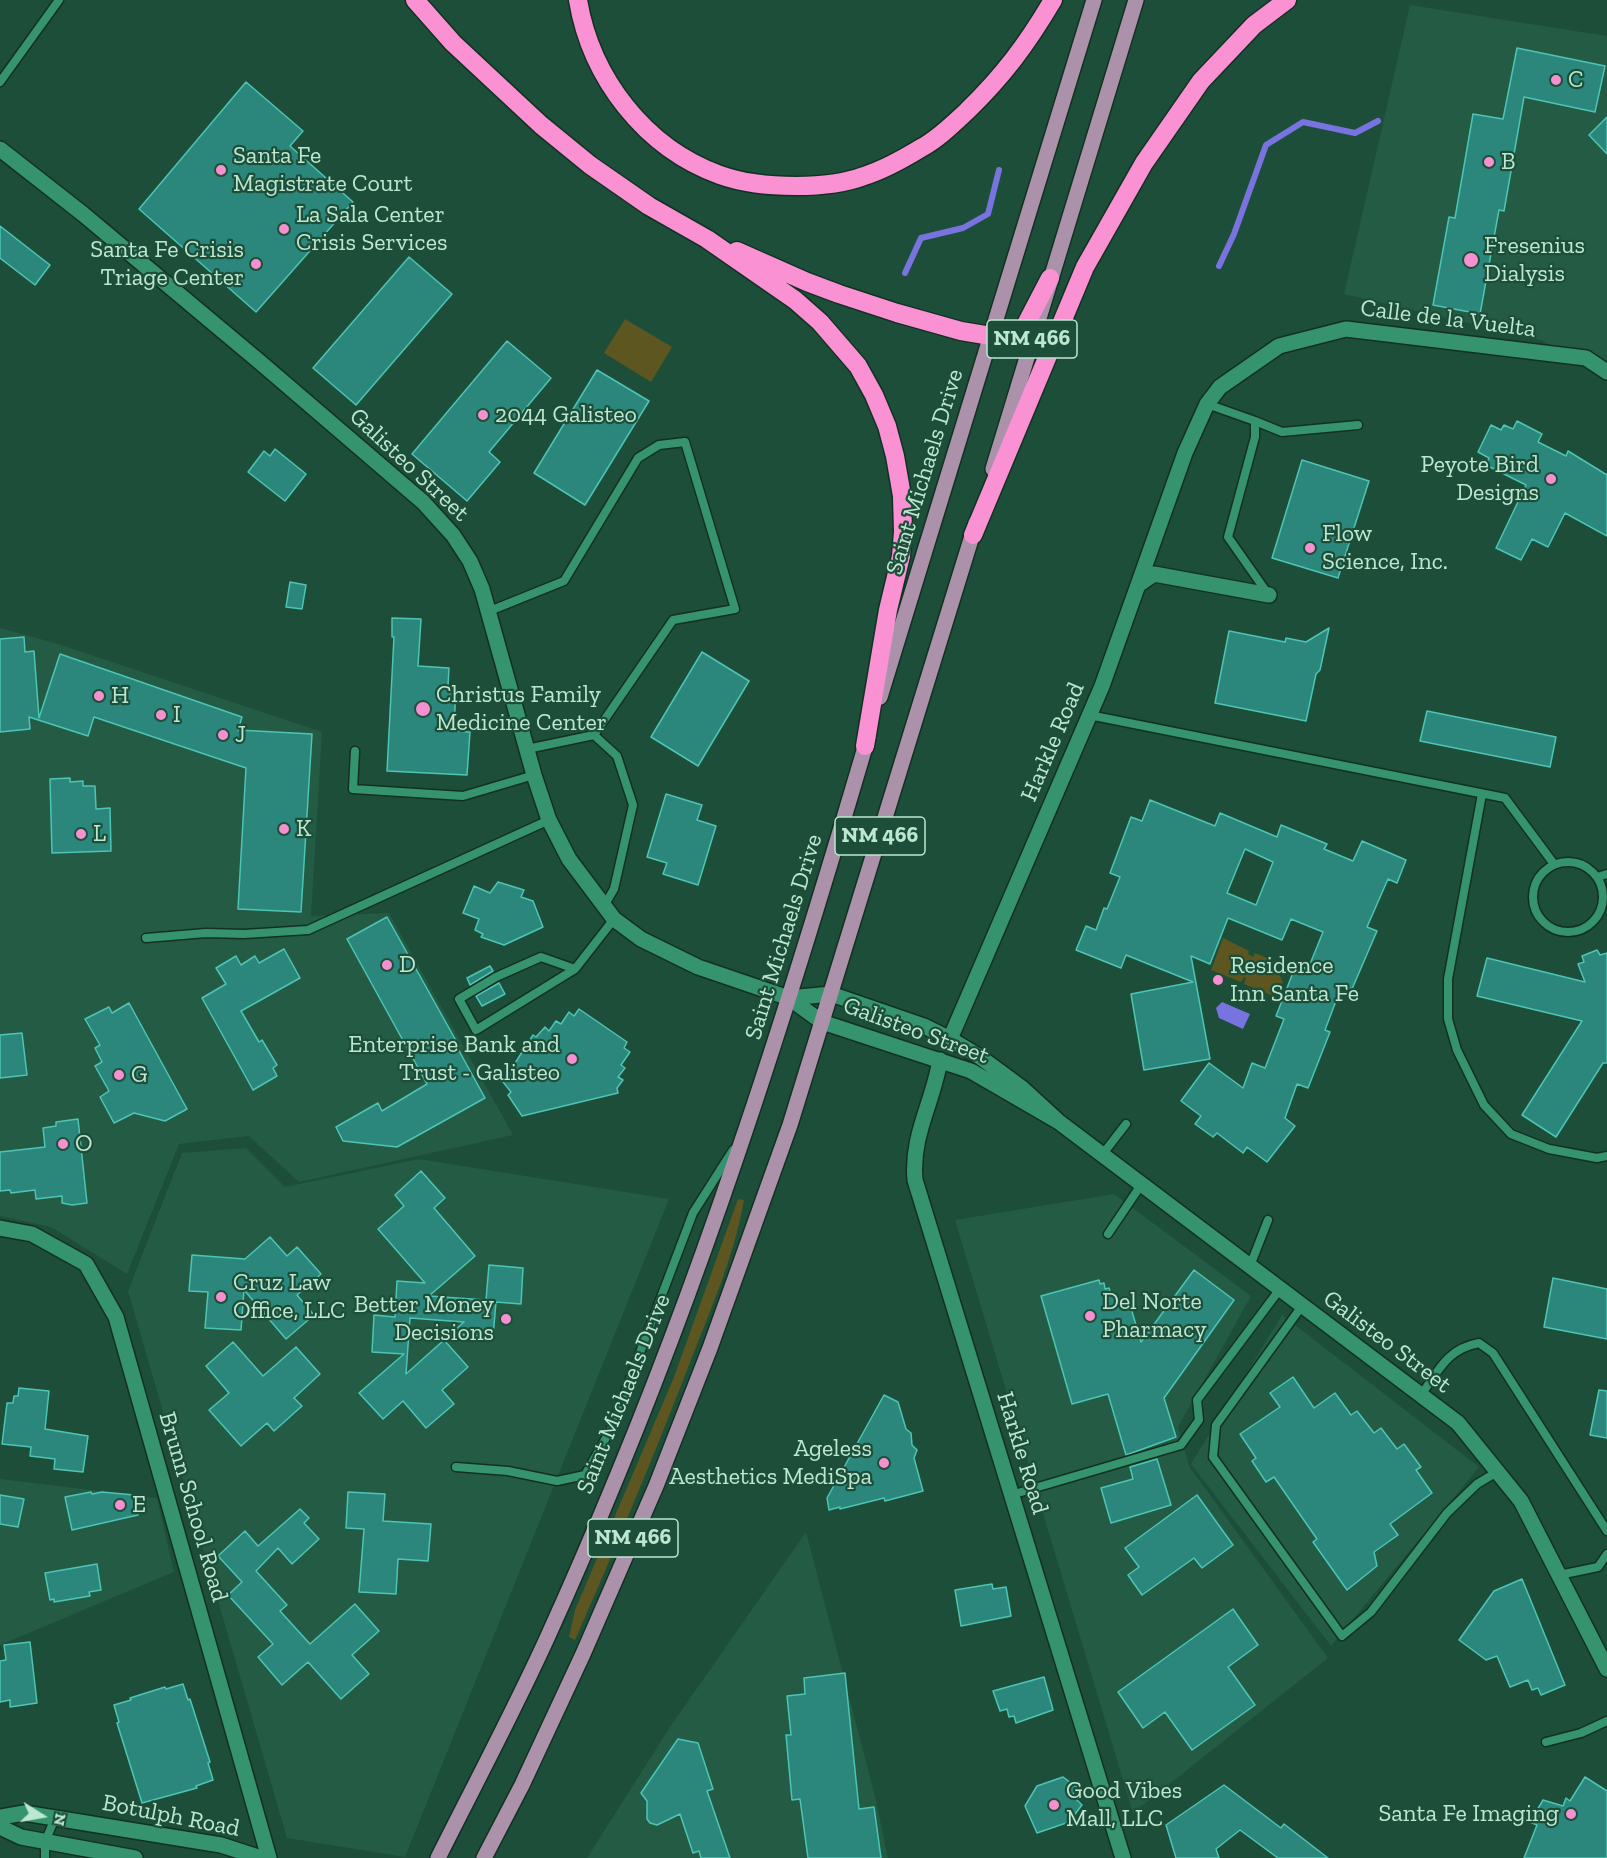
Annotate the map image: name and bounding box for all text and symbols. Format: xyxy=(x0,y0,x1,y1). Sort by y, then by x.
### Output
place label: C xyxy=(1568,66,1584,94)
marker: C xyxy=(1549,73,1563,87)
place label: Santa Fe Magistrate Court xyxy=(233,142,412,198)
place label: B xyxy=(1501,148,1515,176)
marker: B xyxy=(1482,155,1496,169)
marker: Santa Fe Magistrate Court xyxy=(214,163,228,177)
place label: La Sala Center Crisis Services xyxy=(296,201,447,257)
marker: La Sala Center Crisis Services xyxy=(277,222,291,236)
place label: Fresenius Dialysis xyxy=(1484,232,1585,288)
place label: Santa Fe Crisis Triage Center xyxy=(90,236,244,292)
marker: Fresenius Dialysis xyxy=(1462,251,1480,269)
marker: Santa Fe Crisis Triage Center xyxy=(249,257,263,271)
street label: Calle de la Vuelta xyxy=(1359,294,1537,344)
road number: NM 466 xyxy=(987,320,1077,358)
street label: Saint Michaels Drive xyxy=(880,366,970,578)
place label: 2044 Galisteo xyxy=(495,401,637,429)
street label: Galisteo Street xyxy=(343,402,475,528)
marker: 2044 Galisteo xyxy=(476,408,490,422)
place label: Peyote Bird Designs xyxy=(1421,451,1539,507)
marker: Peyote Bird Designs xyxy=(1544,472,1558,486)
place label: Flow Science, Inc. xyxy=(1322,520,1448,576)
marker: Flow Science, Inc. xyxy=(1303,541,1317,555)
street label: Harkle Road xyxy=(1015,678,1091,806)
place label: Christus Family Medicine Center xyxy=(436,681,607,737)
place label: H xyxy=(111,682,129,710)
marker: H xyxy=(92,689,106,703)
marker: Christus Family Medicine Center xyxy=(414,700,432,718)
place label: I xyxy=(173,701,181,729)
marker: I xyxy=(154,708,168,722)
place label: J xyxy=(235,721,246,749)
marker: J xyxy=(216,728,230,742)
place label: K xyxy=(296,815,311,843)
road number: NM 466 xyxy=(835,817,925,855)
place label: L xyxy=(93,820,106,848)
marker: K xyxy=(277,822,291,836)
marker: L xyxy=(74,827,88,841)
street label: Saint Michaels Drive xyxy=(739,831,829,1043)
place label: D xyxy=(399,951,416,979)
place label: Residence Inn Santa Fe xyxy=(1230,952,1359,1008)
marker: D xyxy=(380,958,394,972)
marker: Residence Inn Santa Fe xyxy=(1211,973,1225,987)
street label: Galisteo Street xyxy=(839,991,993,1071)
place label: Enterprise Bank and Trust - Galisteo xyxy=(348,1031,560,1087)
marker: Enterprise Bank and Trust - Galisteo xyxy=(565,1052,579,1066)
place label: G xyxy=(131,1061,148,1089)
marker: G xyxy=(112,1068,126,1082)
place label: O xyxy=(75,1130,92,1158)
marker: O xyxy=(56,1137,70,1151)
place label: Cruz Law Office, LLC xyxy=(233,1269,346,1325)
street label: Galisteo Street xyxy=(1317,1284,1457,1400)
place label: Del Norte Pharmacy xyxy=(1102,1288,1207,1344)
marker: Cruz Law Office, LLC xyxy=(214,1290,228,1304)
street label: Saint Michaels Drive xyxy=(571,1290,677,1498)
place label: Better Money Decisions xyxy=(354,1291,494,1347)
marker: Del Norte Pharmacy xyxy=(1083,1309,1097,1323)
marker: Better Money Decisions xyxy=(499,1312,513,1326)
street label: Harkle Road xyxy=(990,1388,1054,1518)
street label: Brunn School Road xyxy=(152,1409,234,1605)
place label: Ageless Aesthetics MediSpa xyxy=(669,1435,872,1491)
marker: Ageless Aesthetics MediSpa xyxy=(877,1456,891,1470)
place label: E xyxy=(132,1491,146,1519)
marker: E xyxy=(113,1498,127,1512)
road number: NM 466 xyxy=(588,1519,678,1557)
place label: Good Vibes Mall, LLC xyxy=(1066,1777,1182,1833)
north arrow xyxy=(12,1786,72,1846)
street label: Botulph Road xyxy=(100,1789,242,1843)
marker: Good Vibes Mall, LLC xyxy=(1047,1798,1061,1812)
place label: Santa Fe Imaging xyxy=(1378,1800,1559,1828)
marker: Santa Fe Imaging xyxy=(1564,1807,1578,1821)
text: N xyxy=(50,1812,71,1827)

